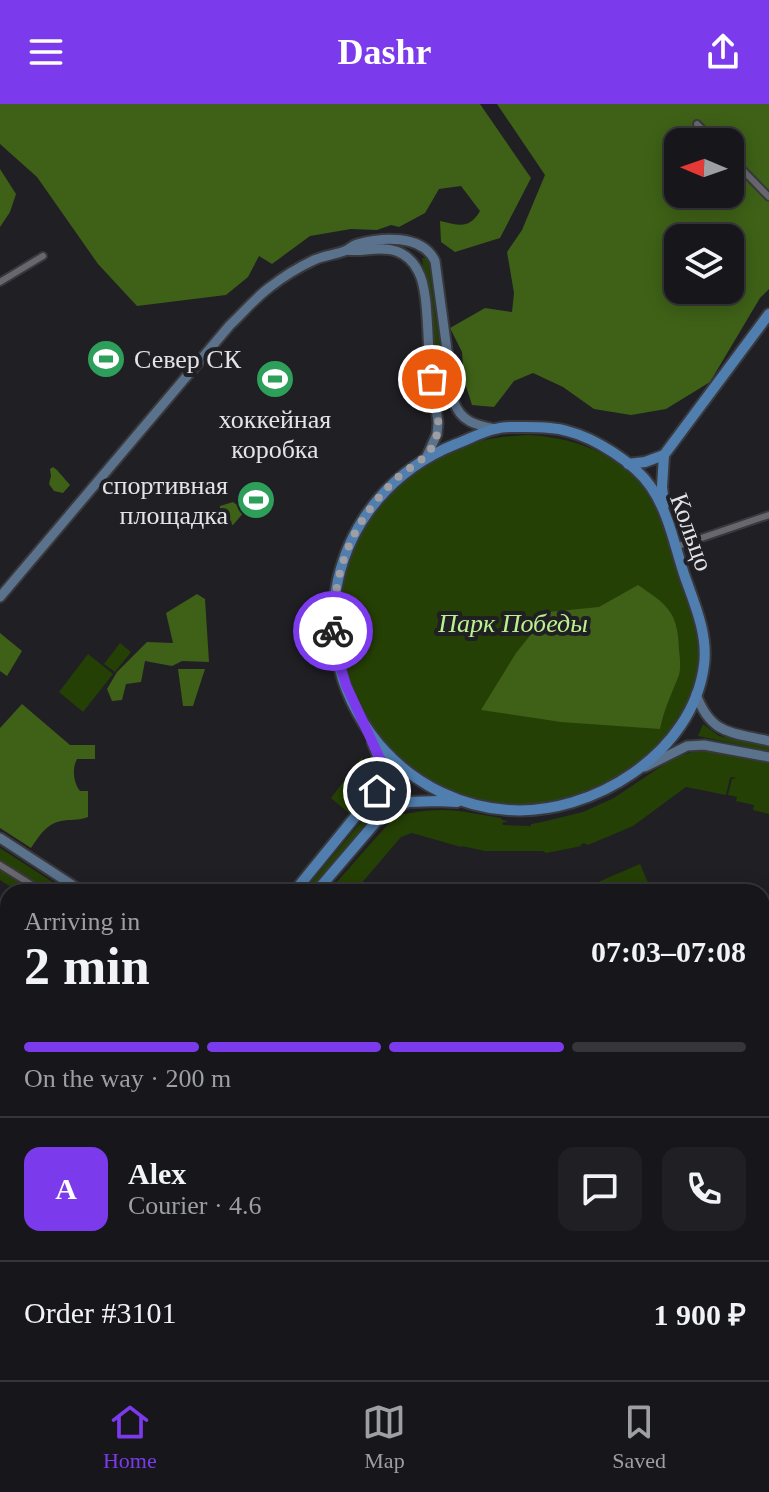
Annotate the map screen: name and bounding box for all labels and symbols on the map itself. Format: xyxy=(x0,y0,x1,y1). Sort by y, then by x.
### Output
north arrow xyxy=(664,128,744,208)
sports icon: Север СК xyxy=(85,338,127,380)
place label: Север СК xyxy=(134,345,242,374)
pin xyxy=(398,345,466,413)
sports icon: хоккейная коробка xyxy=(254,358,296,400)
place label: хоккейная коробка xyxy=(219,405,331,464)
place label: спортивная площадка xyxy=(102,471,228,530)
sports icon: спортивная площадка xyxy=(235,479,277,521)
street label: Кольцо xyxy=(664,489,719,575)
courier xyxy=(293,591,373,671)
park label: Парк Победы xyxy=(437,609,588,638)
pin xyxy=(343,757,411,825)

